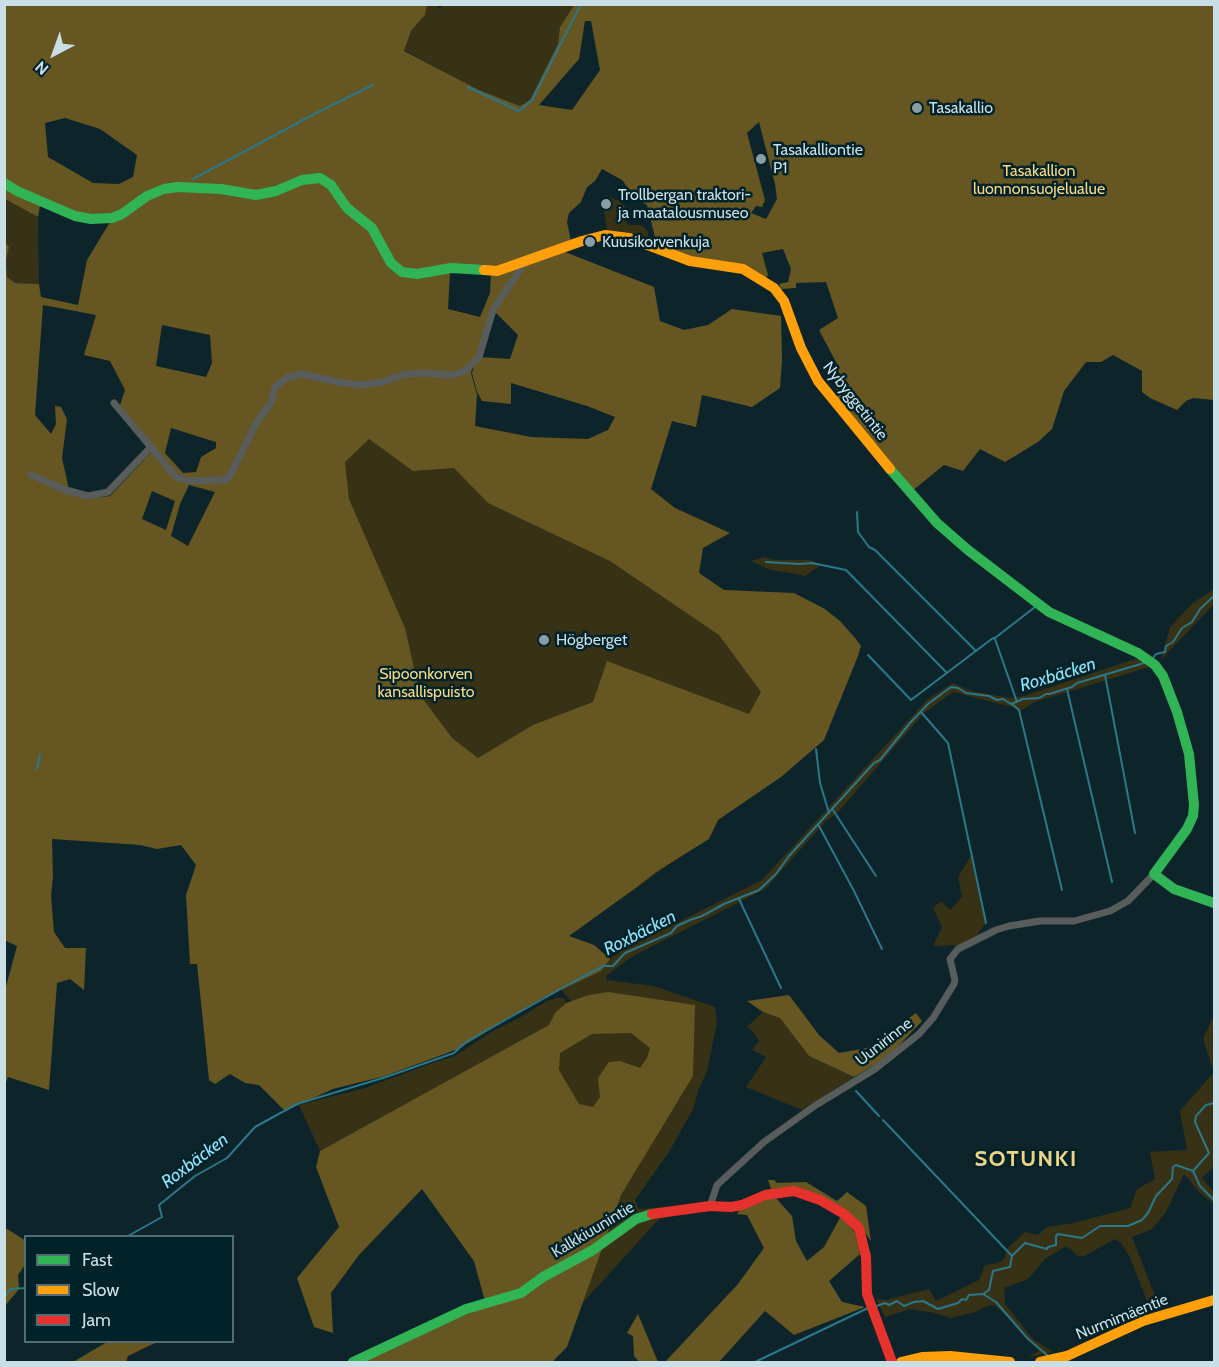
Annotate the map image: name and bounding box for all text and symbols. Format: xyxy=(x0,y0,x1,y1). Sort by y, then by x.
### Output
north arrow xyxy=(24,24,84,84)
text: N xyxy=(31,57,52,79)
place label: Tasakallio xyxy=(929,98,993,118)
marker: Tasakallio xyxy=(910,101,924,115)
place label: Tasakalliontie P1 xyxy=(773,140,863,178)
marker: Tasakalliontie P1 xyxy=(754,152,768,166)
park label: Tasakallion luonnonsuojelualue xyxy=(973,161,1105,199)
place label: Trollbergan traktori- ja maatalousmuseo xyxy=(618,185,751,223)
marker: Trollbergan traktori- ja maatalousmuseo xyxy=(599,197,613,211)
place label: Kuusikorvenkuja xyxy=(602,232,710,252)
marker: Kuusikorvenkuja xyxy=(583,235,597,249)
street label: Nybyggetintie xyxy=(818,358,892,444)
place label: Högberget xyxy=(556,630,627,650)
marker: Högberget xyxy=(537,633,551,647)
water label: Roxbäcken xyxy=(1017,653,1099,697)
park label: Sipoonkorven kansallispuisto xyxy=(377,664,475,702)
water label: Roxbäcken xyxy=(600,906,680,960)
street label: Uunirinne xyxy=(852,1014,916,1070)
water label: Roxbäcken xyxy=(157,1129,233,1193)
district label: SOTUNKI xyxy=(974,1147,1078,1173)
street label: Kalkkiuunintie xyxy=(548,1198,638,1262)
legend xyxy=(24,1235,234,1343)
text: Fast xyxy=(82,1249,113,1271)
text: Slow xyxy=(82,1279,119,1301)
street label: Nurmimäentie xyxy=(1073,1290,1171,1344)
text: Jam xyxy=(82,1309,111,1331)

